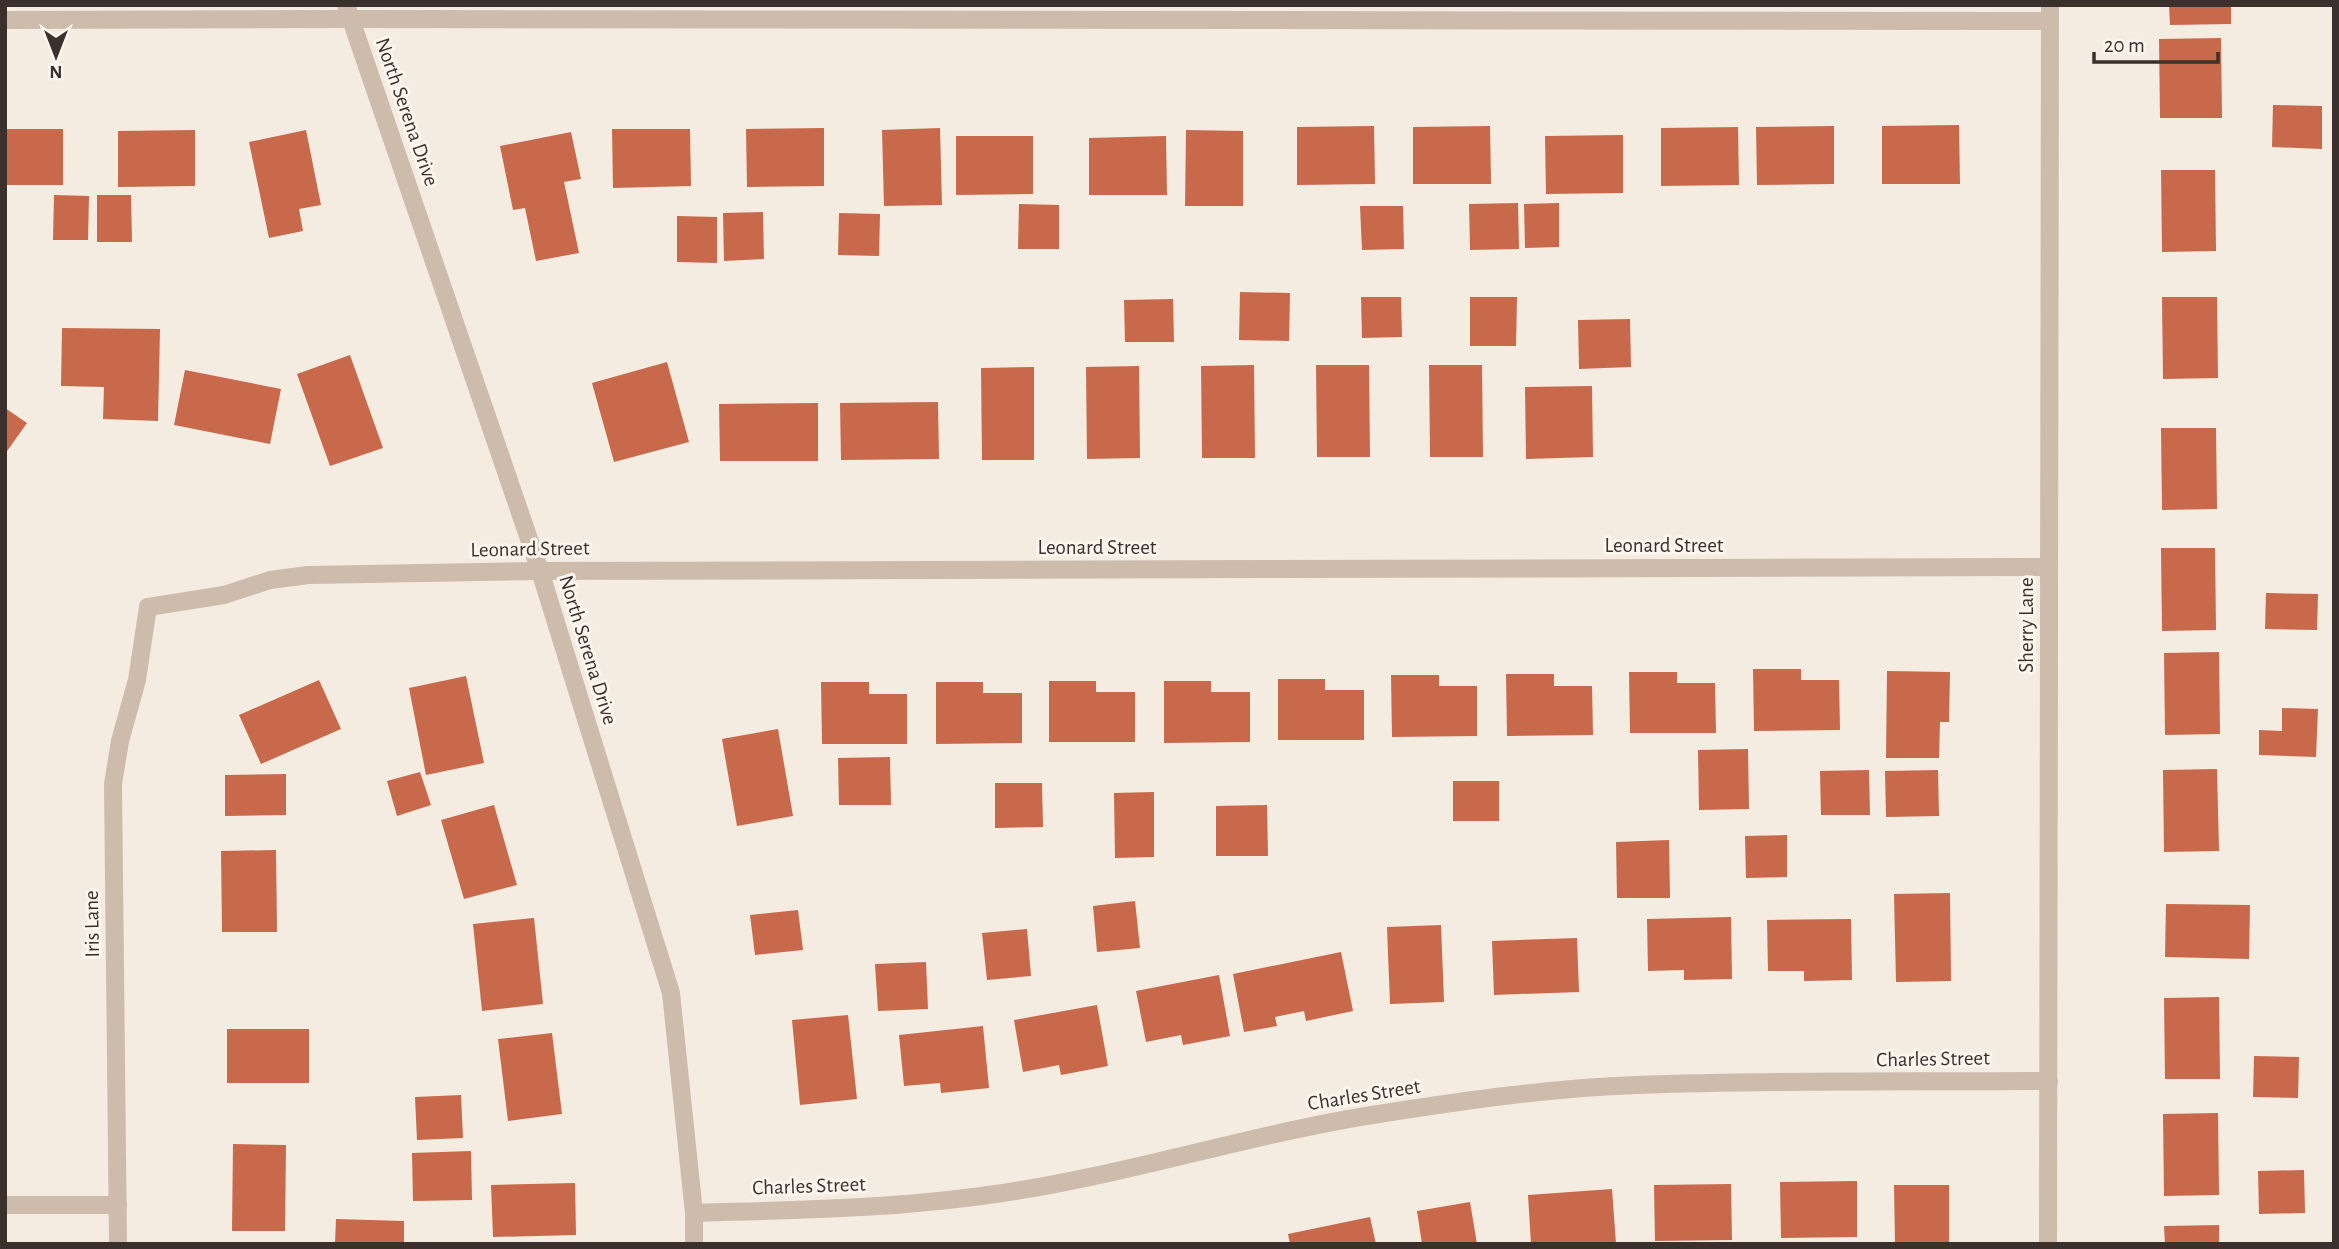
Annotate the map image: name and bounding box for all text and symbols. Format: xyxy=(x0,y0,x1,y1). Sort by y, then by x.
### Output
north arrow xyxy=(21,21,91,91)
scale bar xyxy=(2094,21,2218,65)
street label: North Serena Drive xyxy=(372,35,442,189)
text: 20 m xyxy=(2104,35,2145,56)
text: N xyxy=(49,62,63,81)
street label: Leonard Street xyxy=(1604,535,1724,556)
street label: Leonard Street xyxy=(470,537,590,561)
street label: Leonard Street xyxy=(1037,537,1157,558)
street label: North Serena Drive xyxy=(555,573,621,727)
street label: Sherry Lane xyxy=(2016,577,2037,673)
street label: Iris Lane xyxy=(81,890,103,958)
street label: Charles Street xyxy=(1876,1048,1990,1070)
street label: Charles Street xyxy=(1306,1076,1422,1114)
street label: Charles Street xyxy=(752,1174,866,1198)

